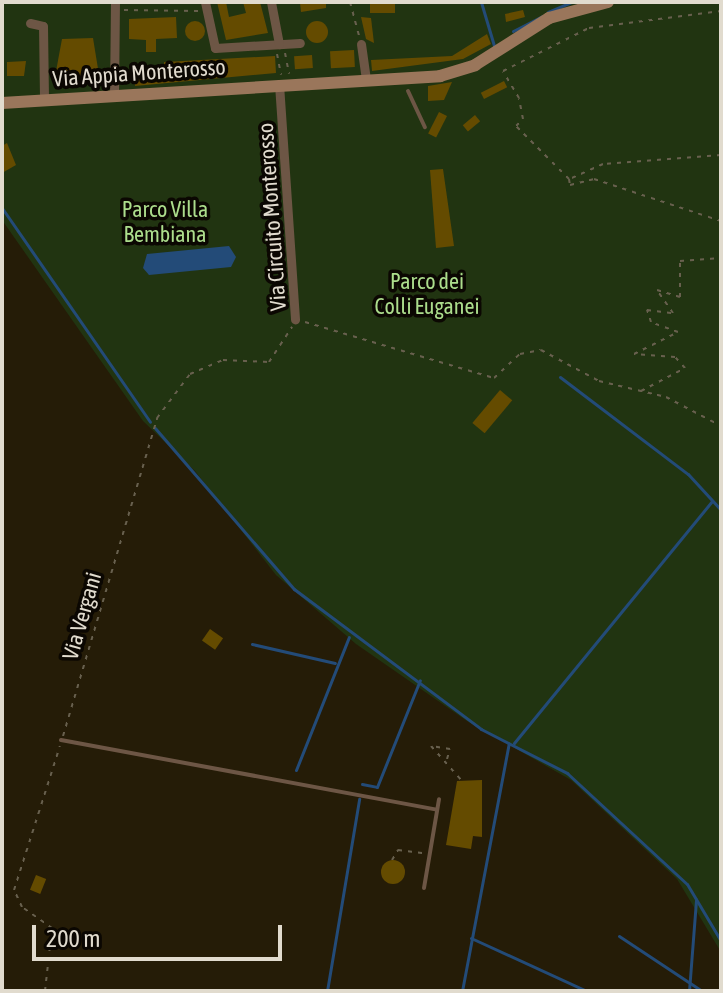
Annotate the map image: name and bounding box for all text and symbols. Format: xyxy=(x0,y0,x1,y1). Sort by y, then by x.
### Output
street label: Via Appia Monterosso xyxy=(52,54,226,92)
street label: Via Circuito Monterosso xyxy=(252,122,292,312)
park label: Parco Villa Bembiana xyxy=(122,196,208,248)
park label: Parco dei Colli Euganei xyxy=(375,268,479,320)
street label: Via Vergani xyxy=(57,569,107,663)
scale bar xyxy=(36,909,286,959)
text: 200 m xyxy=(46,925,100,952)

